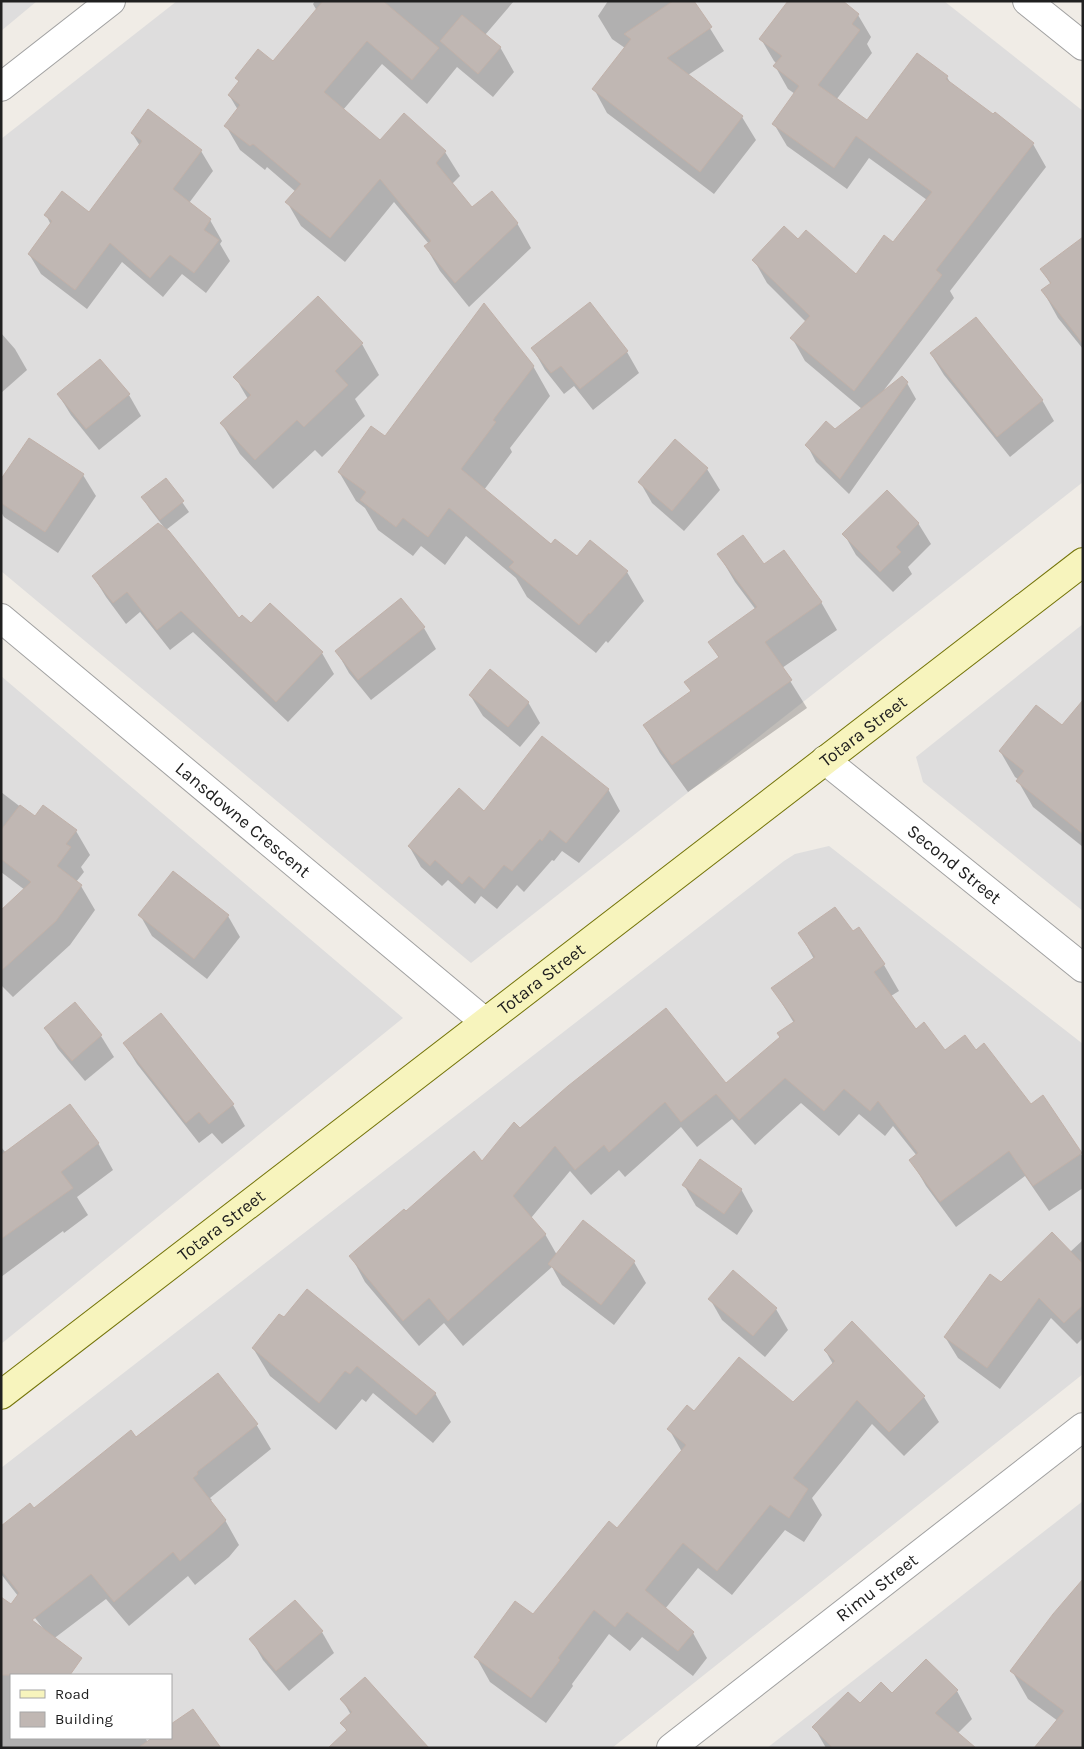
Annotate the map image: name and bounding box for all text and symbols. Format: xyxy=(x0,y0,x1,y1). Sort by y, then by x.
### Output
street label: Totara Street xyxy=(815,691,911,772)
street label: Lansdowne Crescent xyxy=(171,757,315,883)
street label: Second Street xyxy=(903,820,1006,909)
street label: Totara Street xyxy=(493,938,590,1019)
street label: Totara Street xyxy=(173,1185,269,1266)
street label: Rimu Street xyxy=(832,1549,922,1626)
legend xyxy=(10,1674,172,1739)
text: Road xyxy=(55,1685,90,1703)
text: Building xyxy=(55,1710,113,1728)

